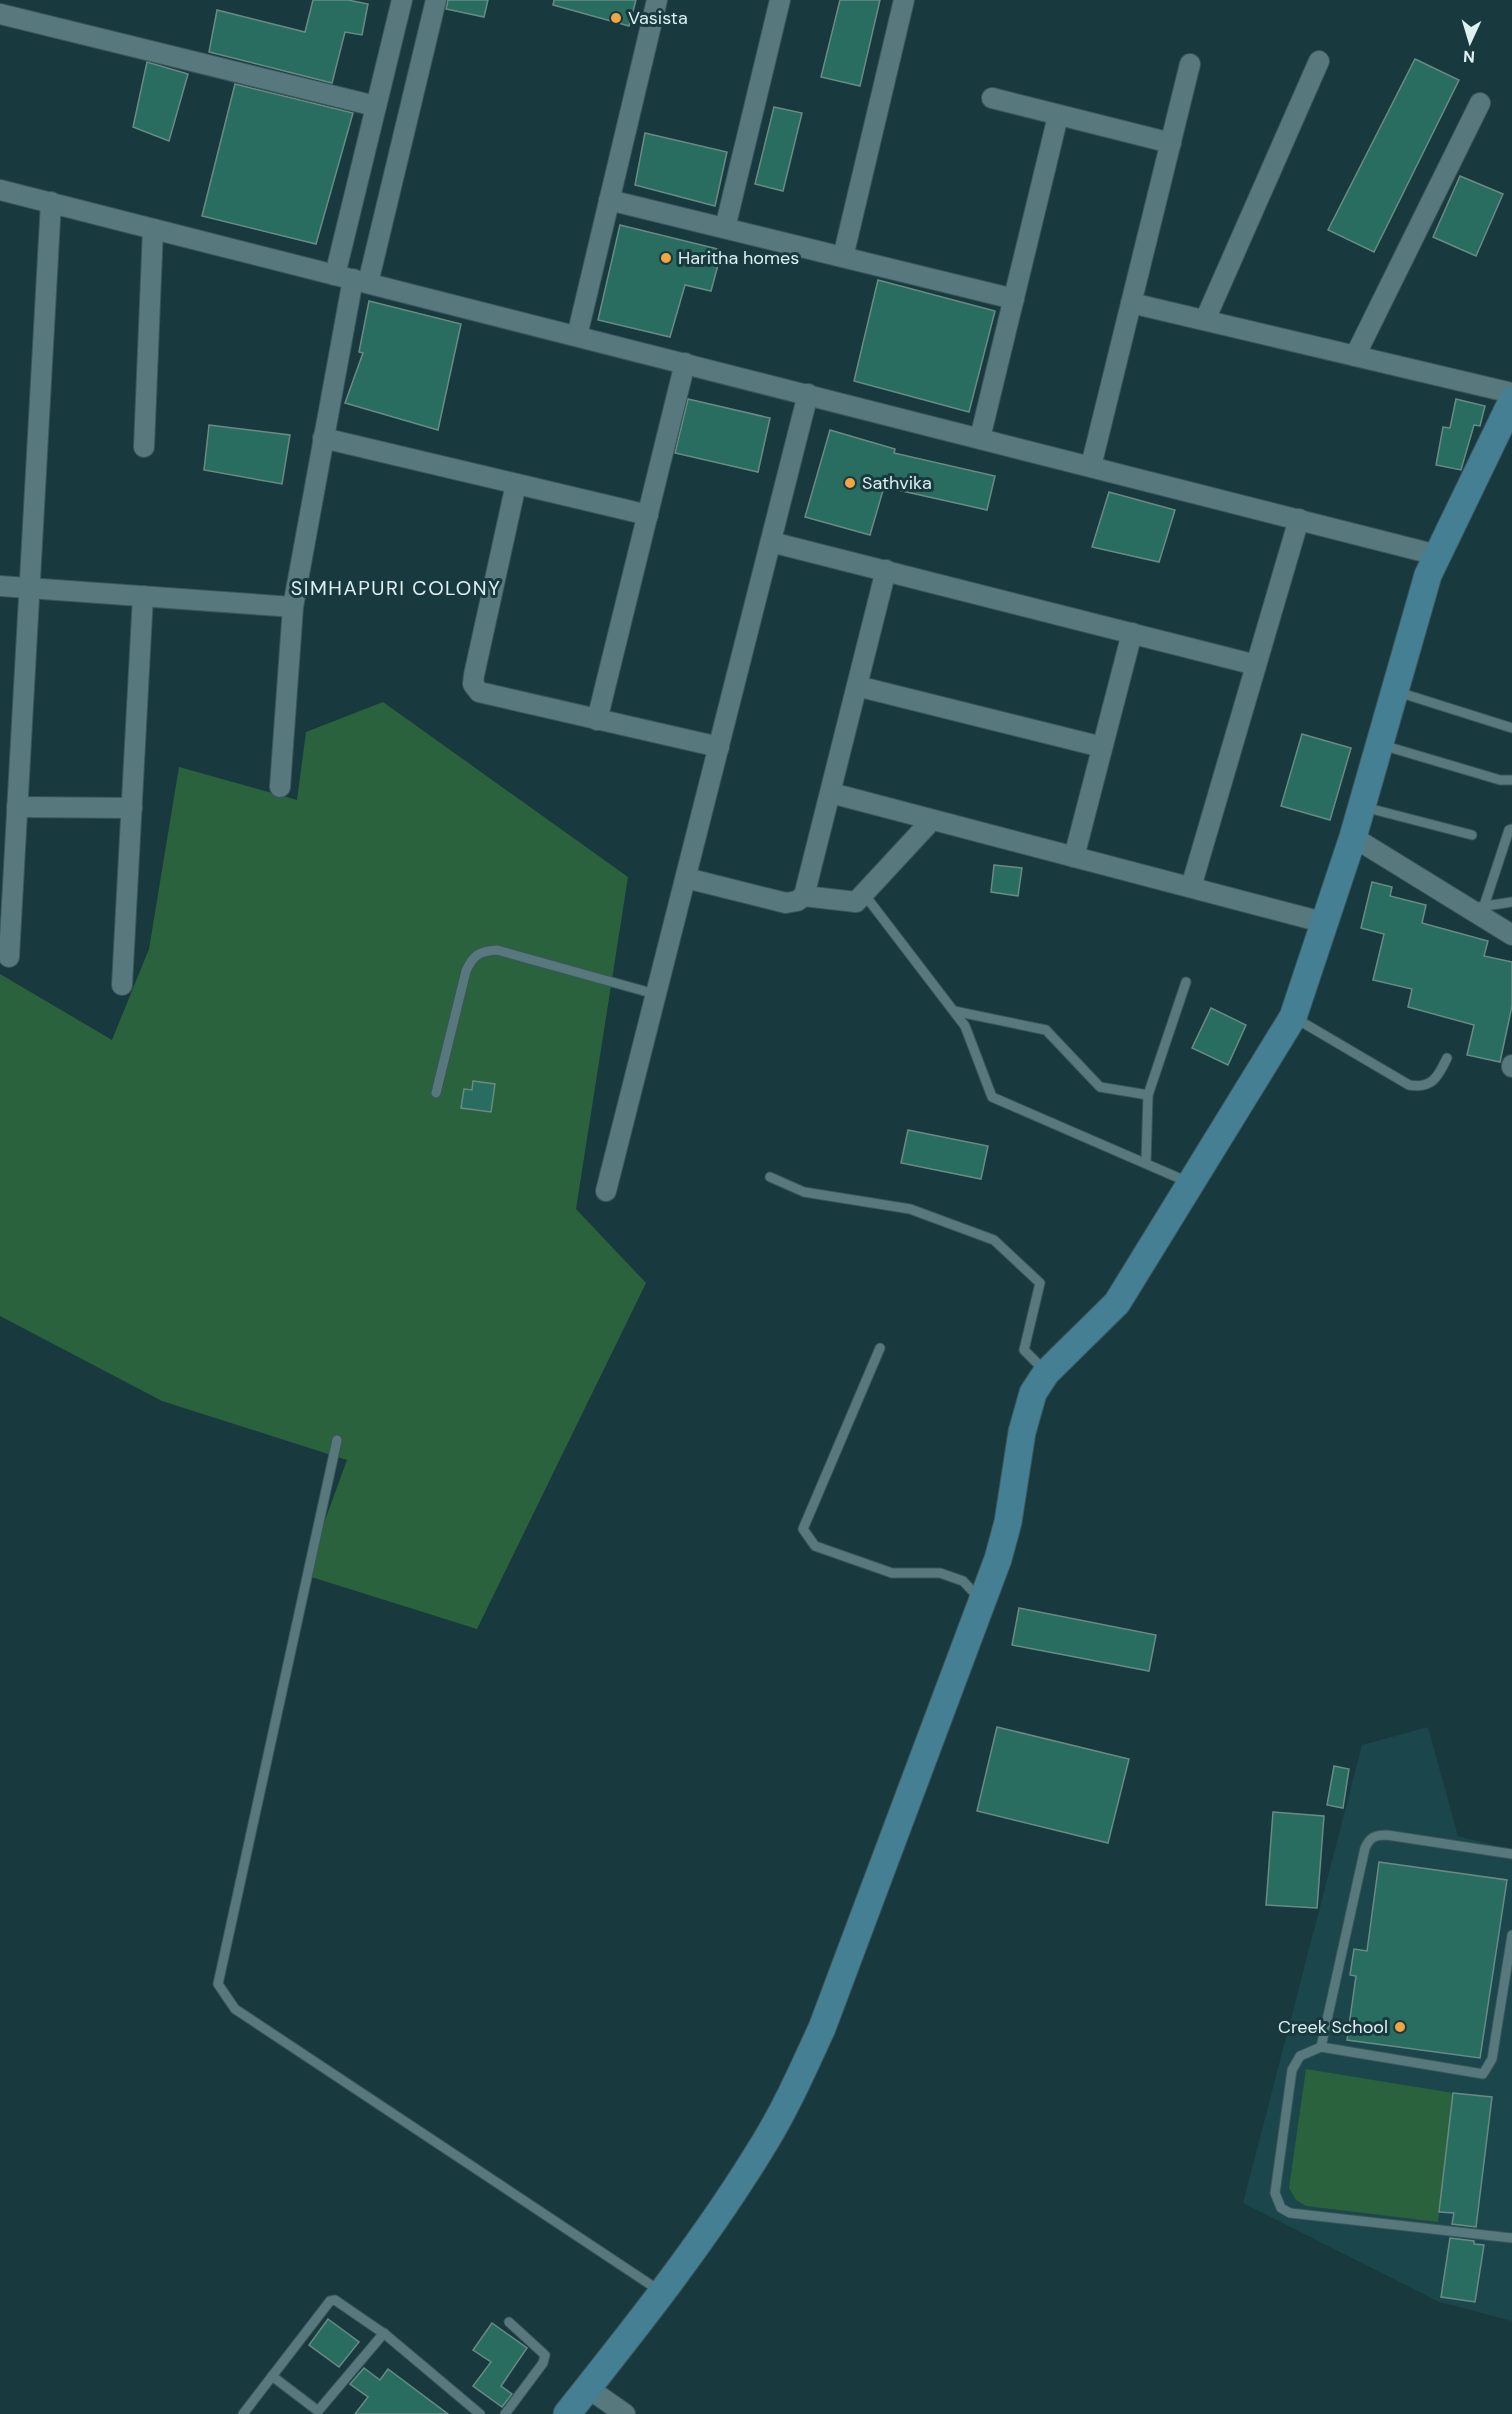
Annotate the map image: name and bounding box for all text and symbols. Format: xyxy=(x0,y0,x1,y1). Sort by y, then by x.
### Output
place label: Vasista xyxy=(628,6,688,30)
marker: Vasista xyxy=(609,11,623,25)
north arrow xyxy=(1440,12,1500,72)
text: N xyxy=(1462,46,1476,67)
place label: Haritha homes xyxy=(678,246,799,270)
marker: Haritha homes xyxy=(659,251,673,265)
place label: Sathvika xyxy=(862,471,932,495)
marker: Sathvika xyxy=(843,476,857,490)
district label: SIMHAPURI COLONY xyxy=(291,575,501,601)
place label: Creek School xyxy=(1278,2015,1388,2039)
marker: Creek School xyxy=(1393,2020,1407,2034)

